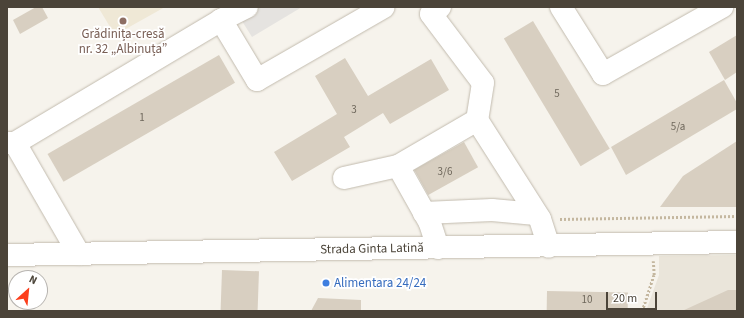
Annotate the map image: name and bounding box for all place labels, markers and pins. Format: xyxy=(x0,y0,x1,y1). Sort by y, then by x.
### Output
marker: Grădinița-cresă nr. 32 „Albinuța” xyxy=(118,16,128,26)
place label: Grădinița-cresă nr. 32 „Albinuța” xyxy=(79,27,167,58)
place label: Alimentara 24/24 xyxy=(334,275,426,291)
marker: Alimentara 24/24 xyxy=(321,278,331,288)

